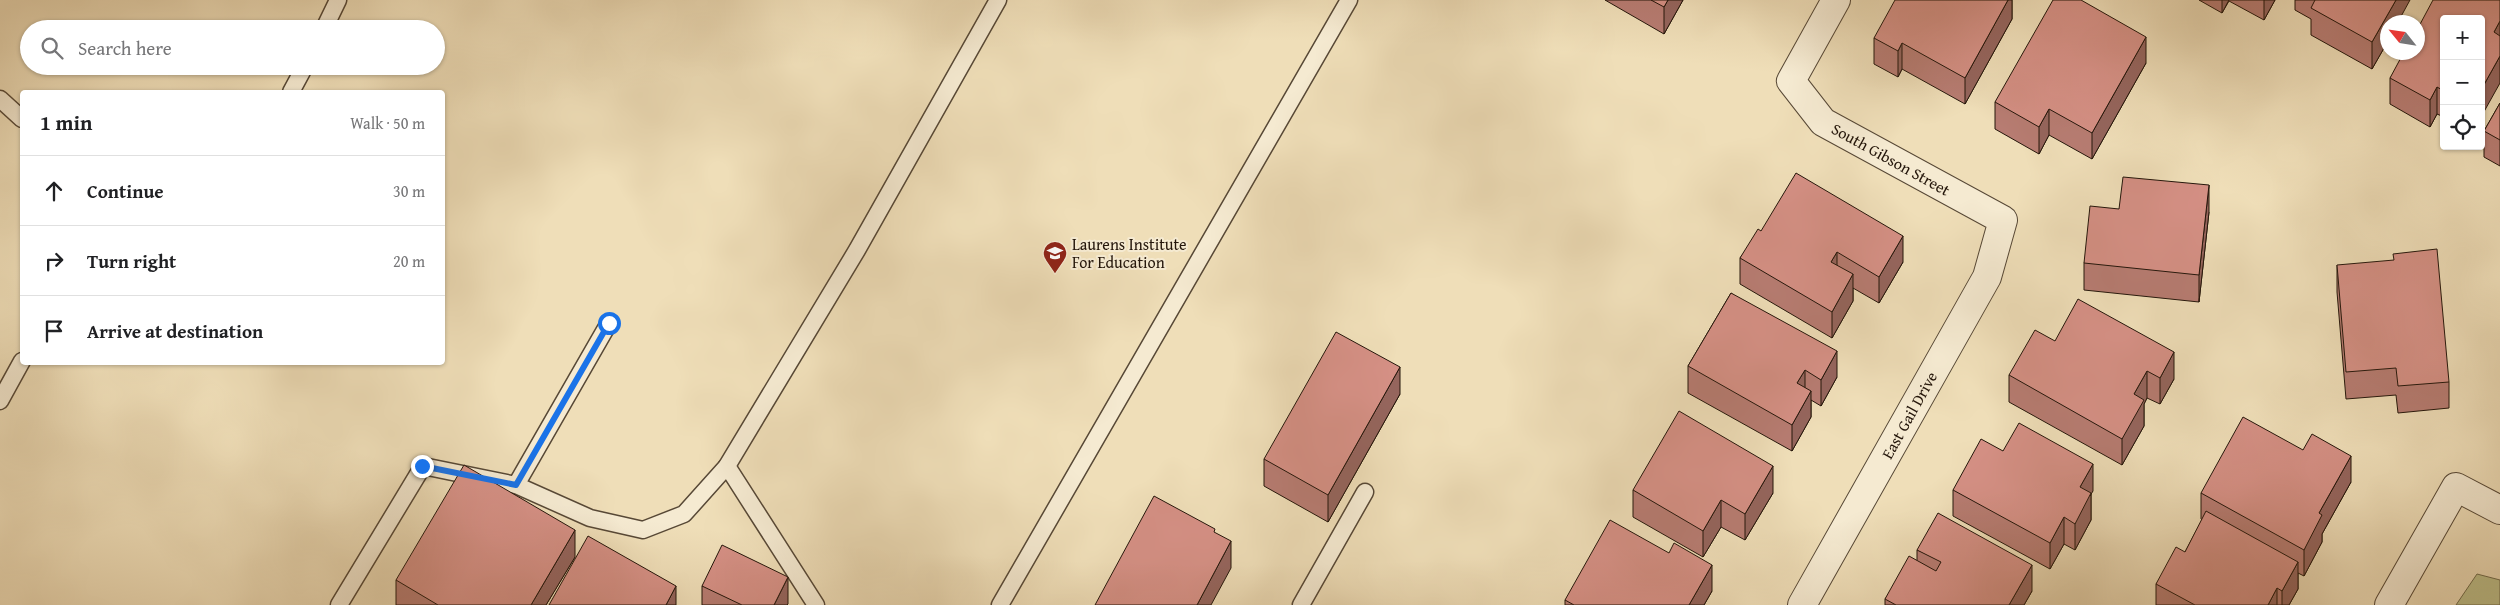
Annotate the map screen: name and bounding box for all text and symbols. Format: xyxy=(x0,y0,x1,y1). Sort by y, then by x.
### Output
north arrow xyxy=(2380,15,2425,60)
map controls xyxy=(2440,15,2485,150)
button: + xyxy=(2440,15,2485,60)
search box xyxy=(20,20,445,75)
icon: search xyxy=(38,34,66,62)
text: Search here xyxy=(78,34,172,62)
button: − xyxy=(2440,60,2485,105)
button: locate xyxy=(2440,105,2485,150)
text: 1 min xyxy=(40,107,92,138)
text: Walk · 50 m xyxy=(350,111,425,135)
street label: South Gibson Street xyxy=(1827,116,1955,202)
icon: ahead xyxy=(40,177,68,205)
text: Continue xyxy=(87,177,164,205)
text: 30 m xyxy=(393,179,425,203)
place label: Laurens Institute For Education xyxy=(1072,232,1187,274)
school or university icon: Laurens Institute For Education xyxy=(1042,240,1068,274)
icon: right xyxy=(40,247,68,275)
text: Turn right xyxy=(87,247,176,275)
text: 20 m xyxy=(393,249,425,273)
route start xyxy=(598,312,621,335)
icon: arrive xyxy=(40,317,68,345)
text: Arrive at destination xyxy=(87,317,263,345)
street label: East Gail Drive xyxy=(1875,367,1943,463)
route end xyxy=(411,455,434,478)

